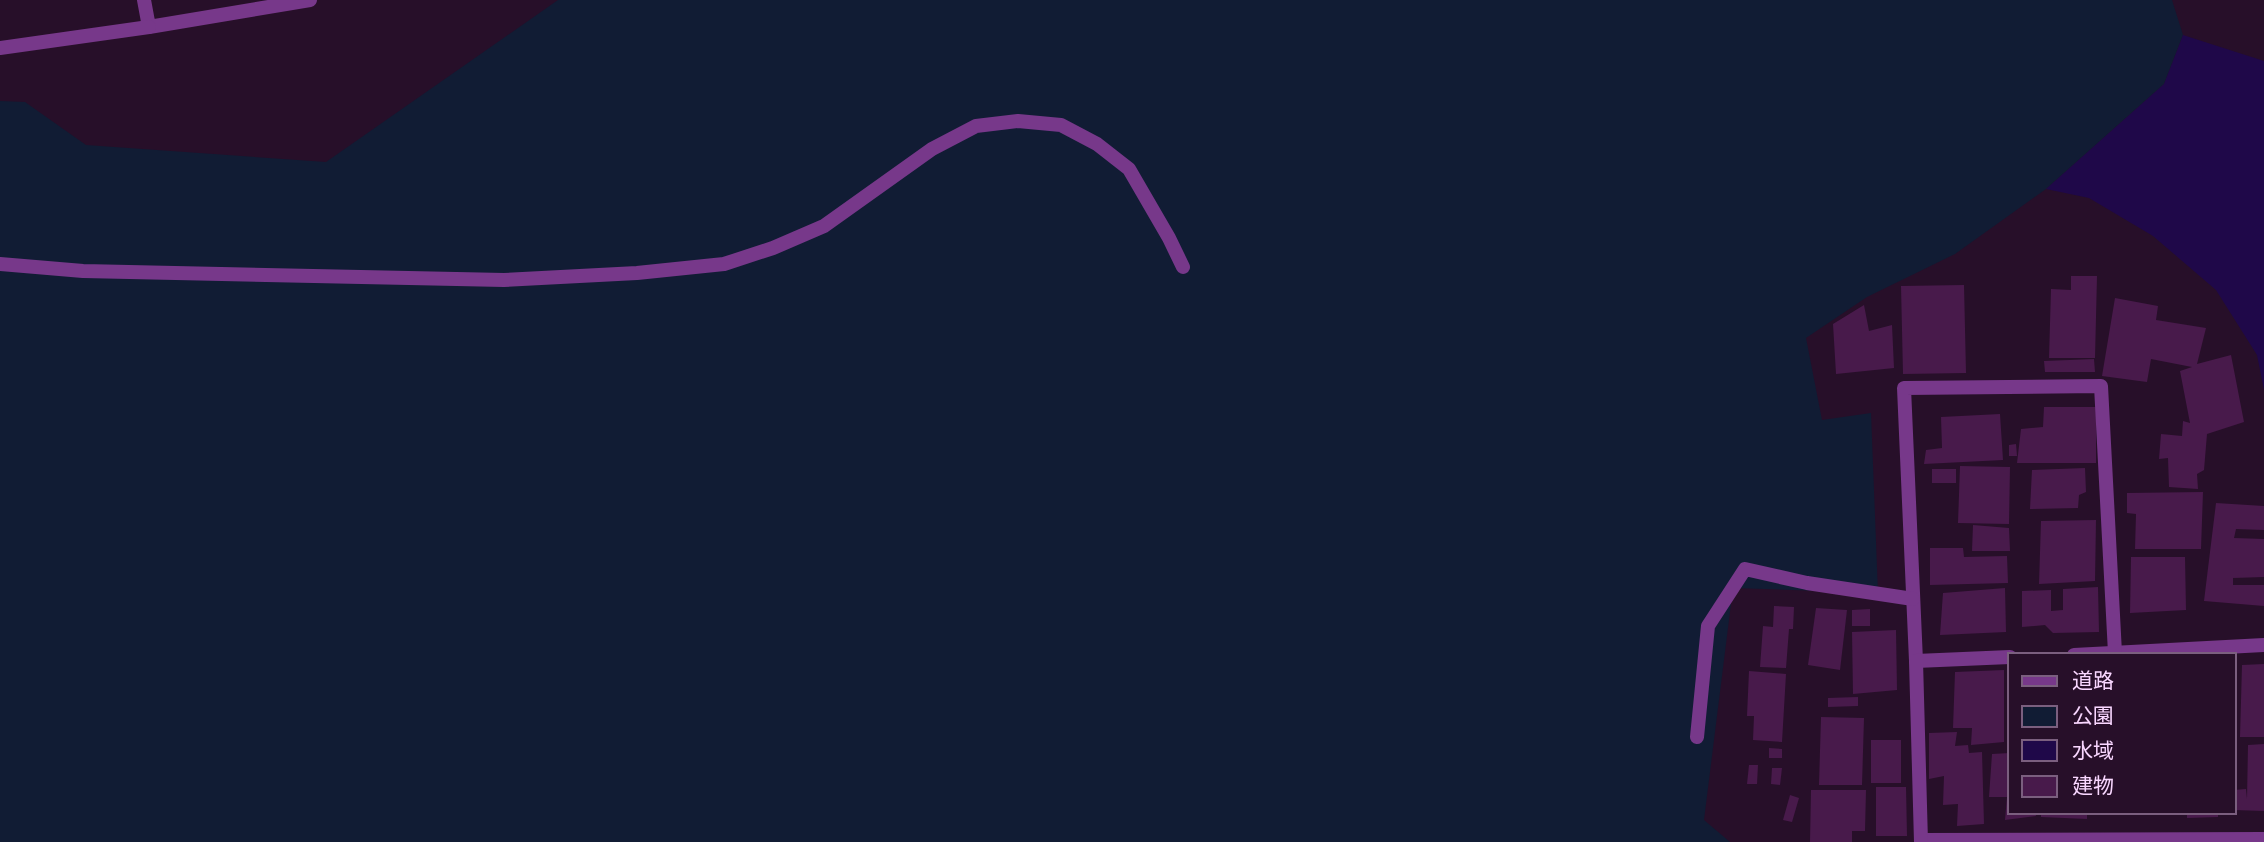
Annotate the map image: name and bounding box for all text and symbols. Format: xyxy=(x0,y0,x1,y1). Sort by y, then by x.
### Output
legend xyxy=(2008,653,2236,814)
text: 道路 xyxy=(2072,667,2114,692)
text: 公園 xyxy=(2072,702,2114,727)
text: 水域 xyxy=(2072,737,2114,762)
text: 建物 xyxy=(2072,772,2114,797)

